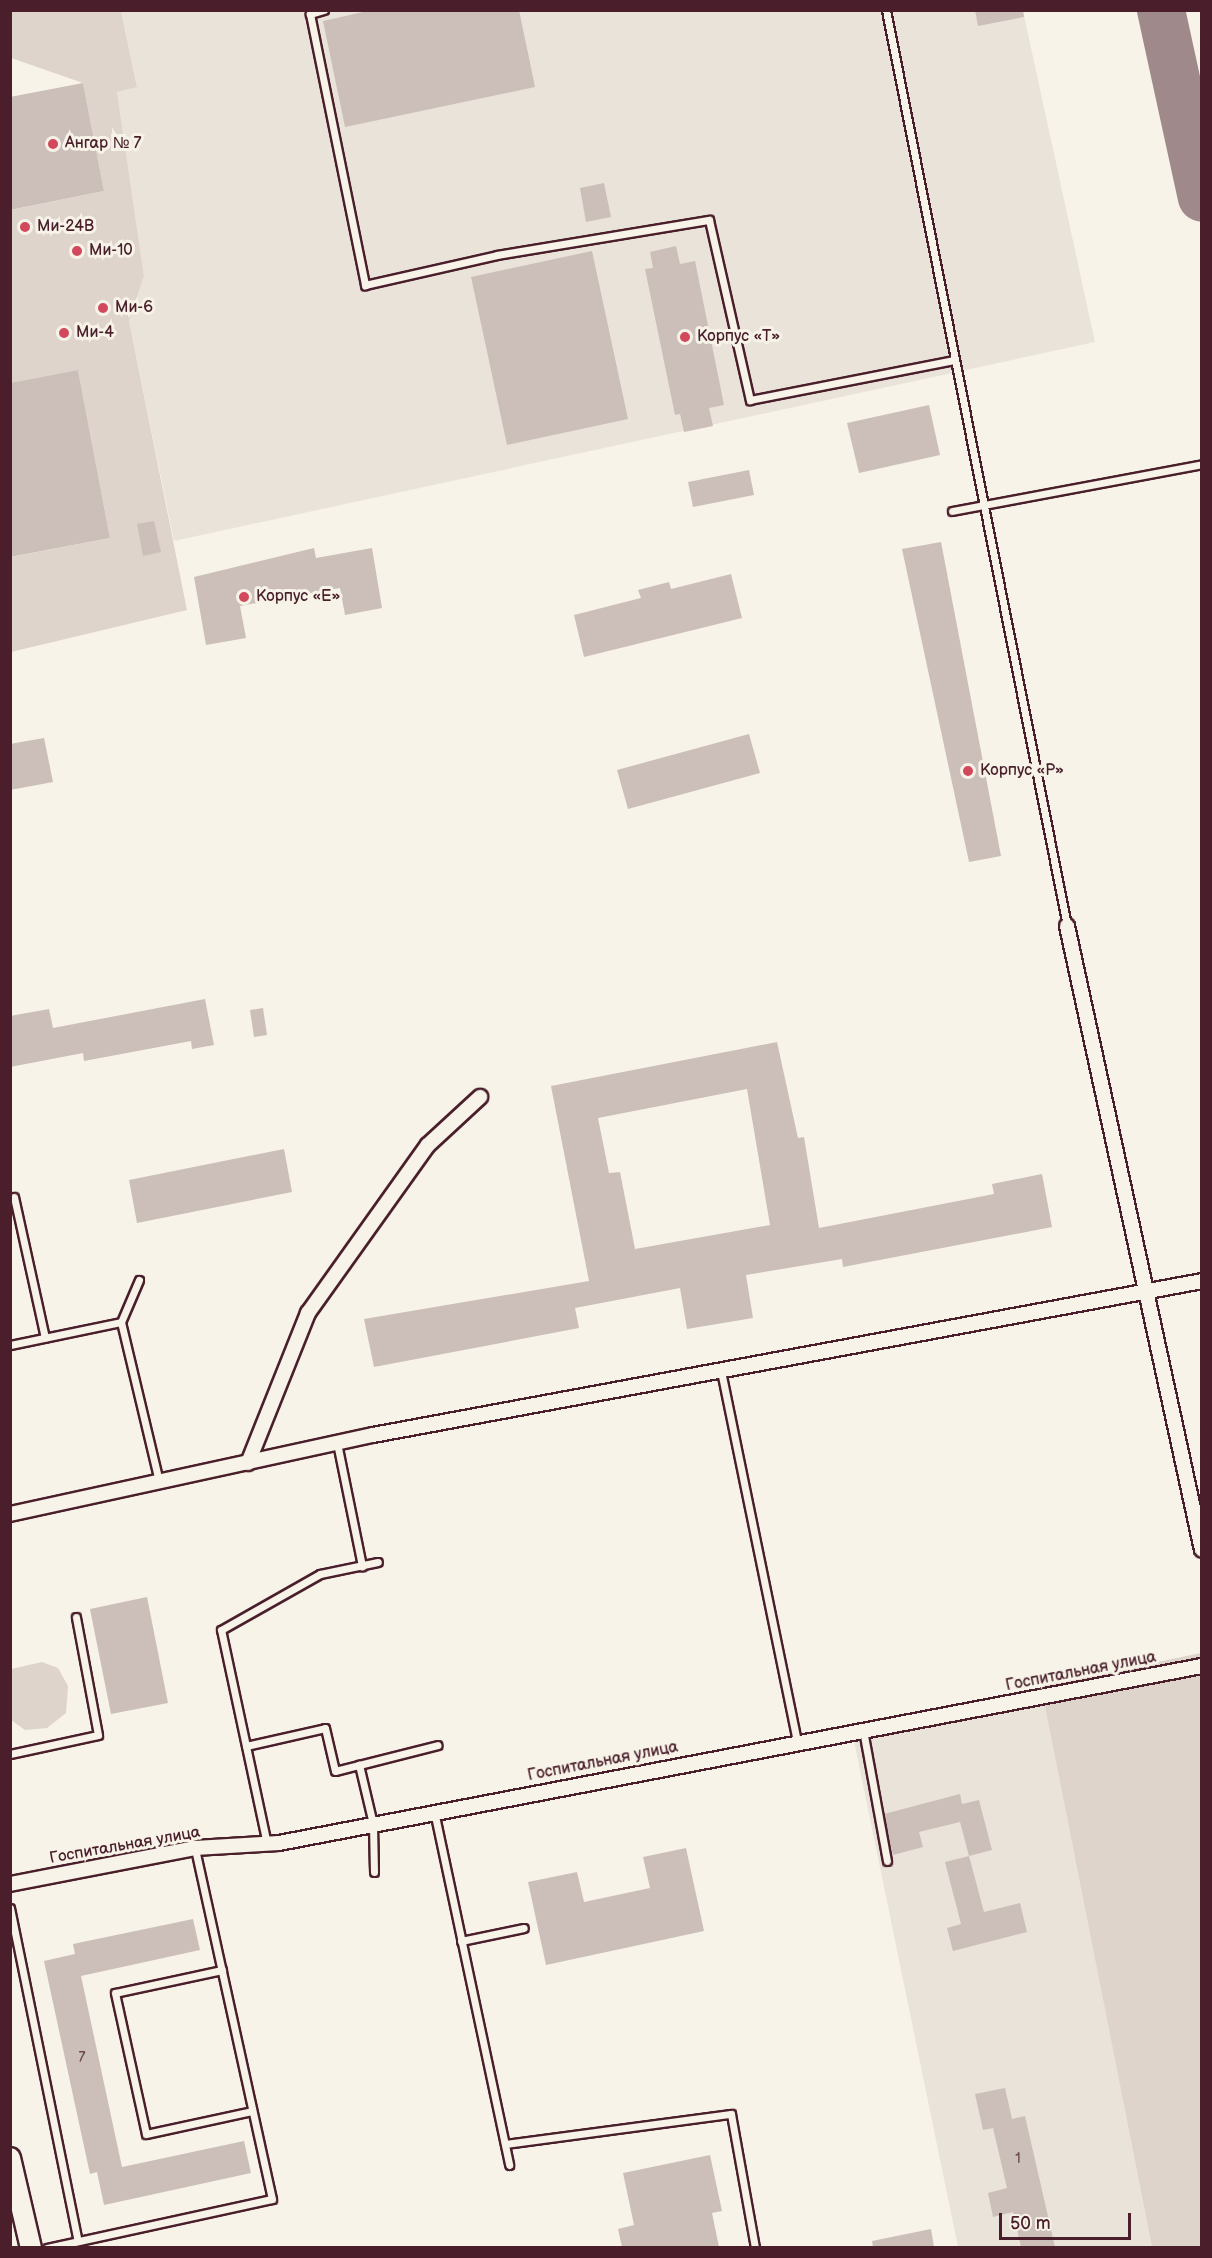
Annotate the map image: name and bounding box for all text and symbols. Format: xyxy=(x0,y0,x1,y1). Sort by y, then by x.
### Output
place label: Ангар № 7 xyxy=(65,134,142,154)
marker: Ангар № 7 xyxy=(46,137,60,151)
place label: Ми-24В xyxy=(37,217,94,237)
marker: Ми-24В xyxy=(18,220,32,234)
place label: Ми-10 xyxy=(89,241,133,261)
marker: Ми-10 xyxy=(70,244,84,258)
place label: Ми-6 xyxy=(115,298,153,318)
marker: Ми-6 xyxy=(96,301,110,315)
place label: Ми-4 xyxy=(76,323,114,343)
marker: Ми-4 xyxy=(57,326,71,340)
place label: Корпус «Т» xyxy=(697,327,780,347)
marker: Корпус «Т» xyxy=(678,330,692,344)
place label: Корпус «Е» xyxy=(256,587,340,607)
marker: Корпус «Е» xyxy=(237,590,251,604)
place label: Корпус «Р» xyxy=(980,761,1064,781)
marker: Корпус «Р» xyxy=(961,764,975,778)
street label: Госпитальная улица xyxy=(1004,1648,1158,1696)
street label: Госпитальная улица xyxy=(526,1738,680,1786)
street label: Госпитальная улица xyxy=(48,1823,202,1869)
house number: 7 xyxy=(79,2050,85,2066)
house number: 1 xyxy=(1015,2151,1021,2167)
scale bar xyxy=(1002,2201,1134,2239)
text: 50 m xyxy=(1010,2213,1051,2234)

